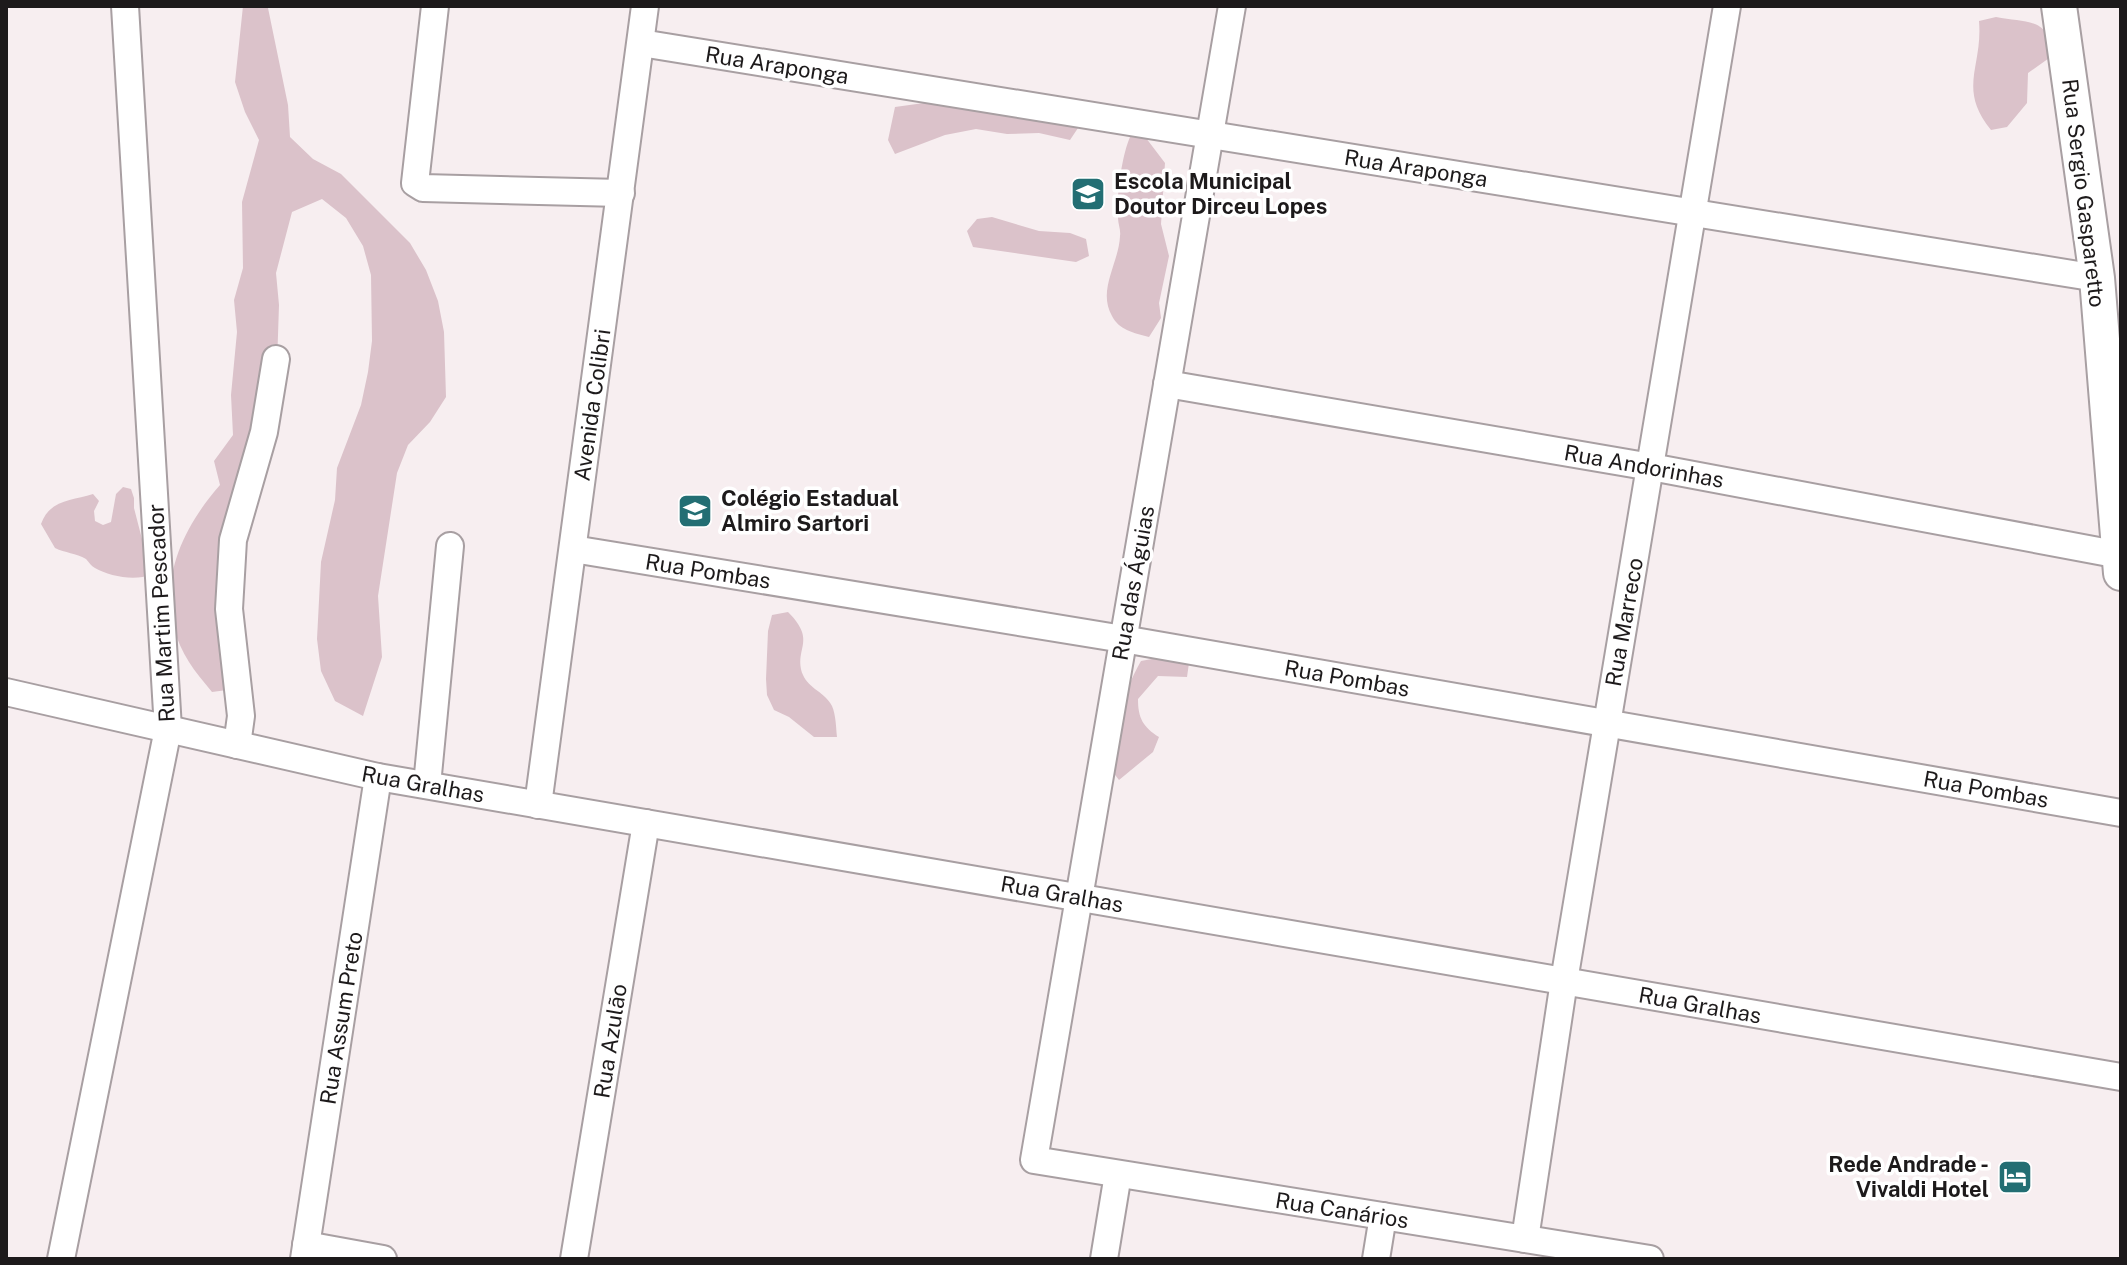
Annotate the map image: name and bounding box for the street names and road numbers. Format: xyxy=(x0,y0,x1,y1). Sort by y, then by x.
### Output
street label: Rua Araponga xyxy=(703,41,851,89)
street label: Rua Sergio Gasparetto xyxy=(2057,77,2111,309)
street label: Rua Araponga xyxy=(1342,144,1490,192)
street label: Avenida Colibri xyxy=(568,327,616,483)
street label: Rua Andorinhas xyxy=(1562,439,1726,493)
street label: Rua Martim Pescador xyxy=(142,503,180,723)
street label: Rua das Águias xyxy=(1107,504,1159,662)
street label: Rua Pombas xyxy=(644,548,772,594)
street label: Rua Marreco xyxy=(1600,556,1648,688)
street label: Rua Pombas xyxy=(1282,654,1412,702)
street label: Rua Gralhas xyxy=(360,760,486,808)
street label: Rua Pombas xyxy=(1921,765,2051,813)
street label: Rua Gralhas xyxy=(999,870,1125,918)
street label: Rua Assum Preto xyxy=(314,930,368,1106)
street label: Rua Gralhas xyxy=(1637,981,1763,1029)
street label: Rua Azulão xyxy=(588,982,632,1100)
street label: Rua Canários xyxy=(1274,1187,1410,1233)

